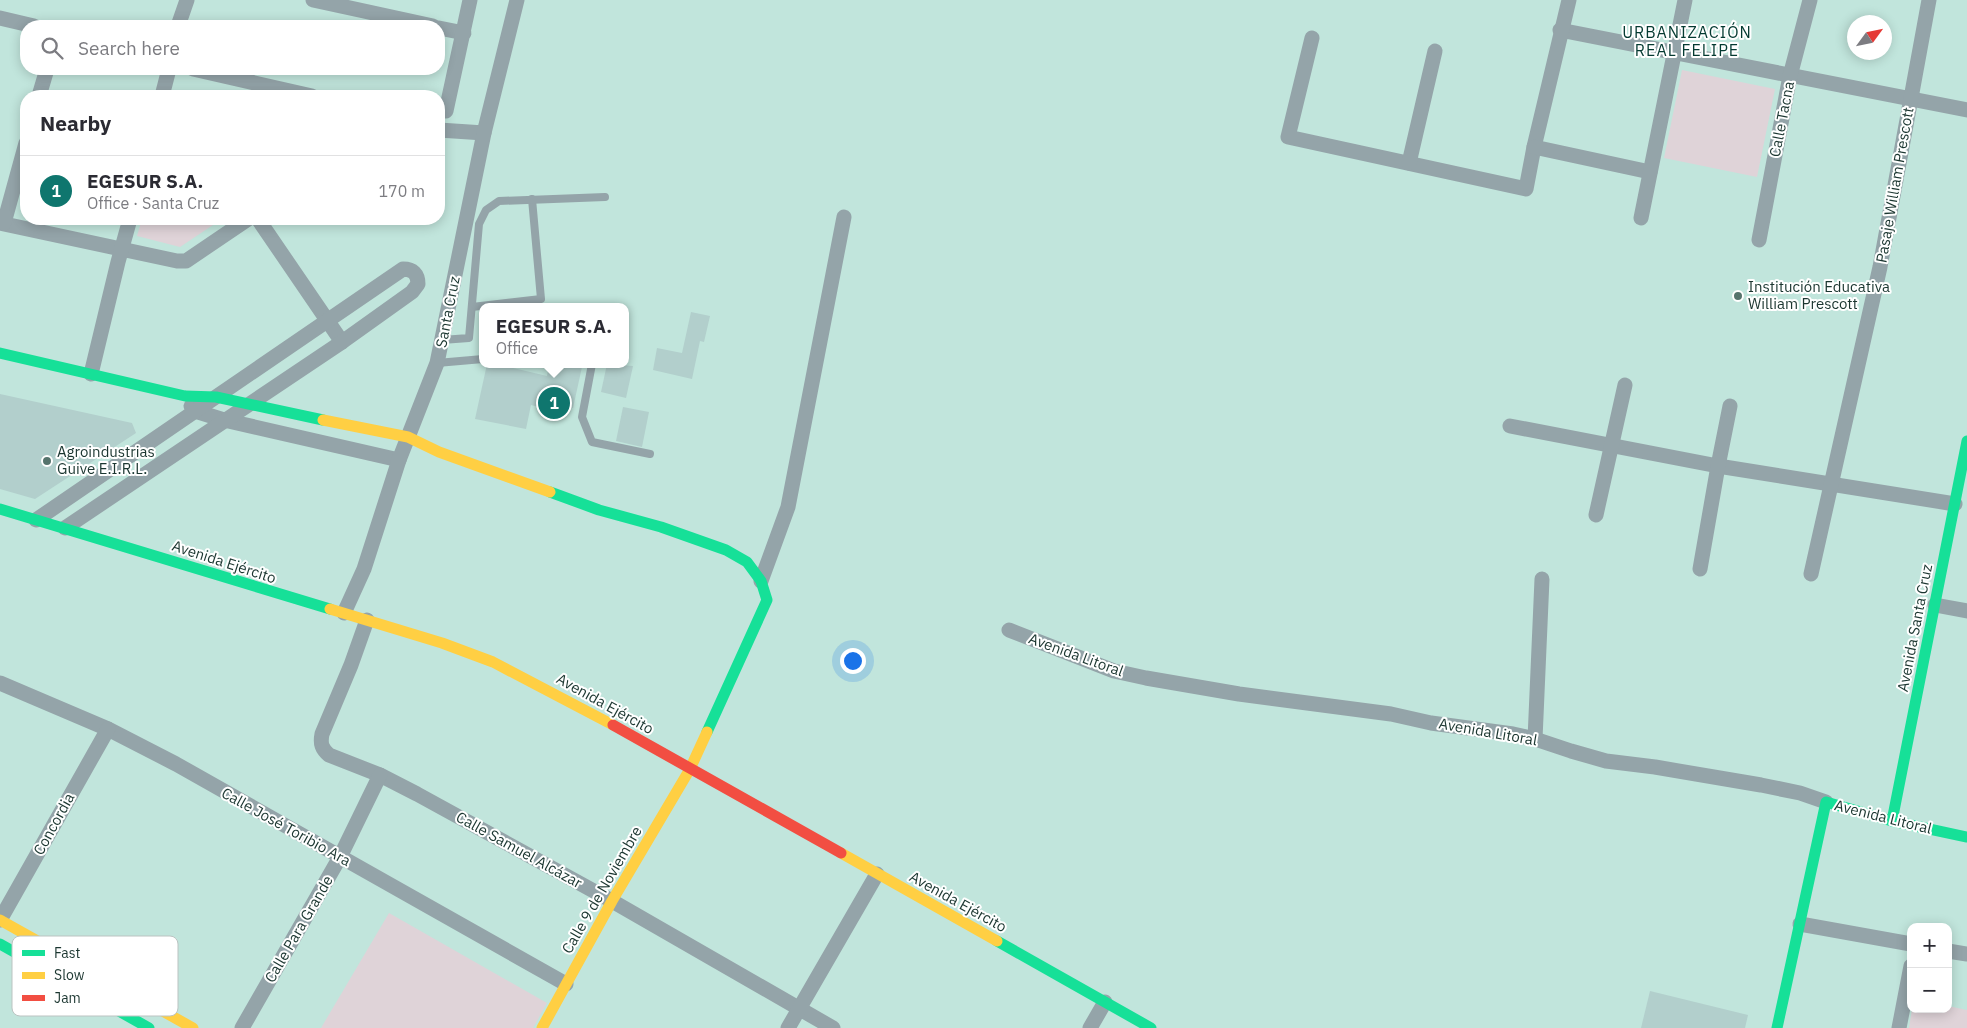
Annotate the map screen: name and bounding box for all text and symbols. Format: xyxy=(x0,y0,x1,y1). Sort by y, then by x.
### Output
north arrow xyxy=(1847,15,1892,60)
search box xyxy=(20,20,445,75)
district label: URBANIZACIÓN REAL FELIPE xyxy=(1622,21,1752,60)
icon: search xyxy=(38,34,66,62)
text: Search here xyxy=(78,36,180,60)
street label: Calle Tacna xyxy=(1765,79,1798,158)
street label: Pasaje William Prescott xyxy=(1871,106,1918,264)
text: Nearby xyxy=(40,109,111,137)
text: EGESUR S.A. xyxy=(87,169,203,193)
text: 1 xyxy=(51,181,61,201)
text: 170 m xyxy=(378,181,425,201)
text: Office · Santa Cruz xyxy=(87,193,219,213)
street label: Santa Cruz xyxy=(431,275,464,349)
place label: Institución Educativa William Prescott xyxy=(1748,277,1890,313)
marker: Institución Educativa William Prescott xyxy=(1732,290,1744,302)
popup xyxy=(479,303,629,368)
text: EGESUR S.A. xyxy=(496,314,612,338)
text: Office xyxy=(496,338,538,358)
pin: 1 xyxy=(538,384,570,422)
place label: Agroindustrias Guive E.I.R.L. xyxy=(57,442,155,478)
marker: Agroindustrias Guive E.I.R.L. xyxy=(41,455,53,467)
street label: Avenida Ejército xyxy=(170,536,279,587)
street label: Avenida Santa Cruz xyxy=(1893,562,1936,693)
street label: Avenida Litoral xyxy=(1026,629,1126,681)
your location xyxy=(840,648,866,674)
street label: Avenida Ejército xyxy=(553,669,657,738)
street label: Avenida Litoral xyxy=(1437,713,1539,750)
street label: Calle José Toribio Ara xyxy=(218,783,354,870)
street label: Concordia xyxy=(29,789,78,858)
street label: Avenida Litoral xyxy=(1832,795,1934,838)
street label: Calle Samuel Alcázar xyxy=(453,807,586,892)
street label: Calle 9 de Noviembre xyxy=(557,823,646,957)
street label: Avenida Ejército xyxy=(906,867,1010,936)
street label: Calle Para Grande xyxy=(260,872,337,986)
map controls xyxy=(1907,923,1952,1013)
button: + xyxy=(1907,923,1952,968)
legend xyxy=(12,936,178,1016)
text: Fast xyxy=(54,944,80,962)
text: Slow xyxy=(54,966,85,984)
button: − xyxy=(1907,968,1952,1013)
text: Jam xyxy=(54,989,81,1007)

